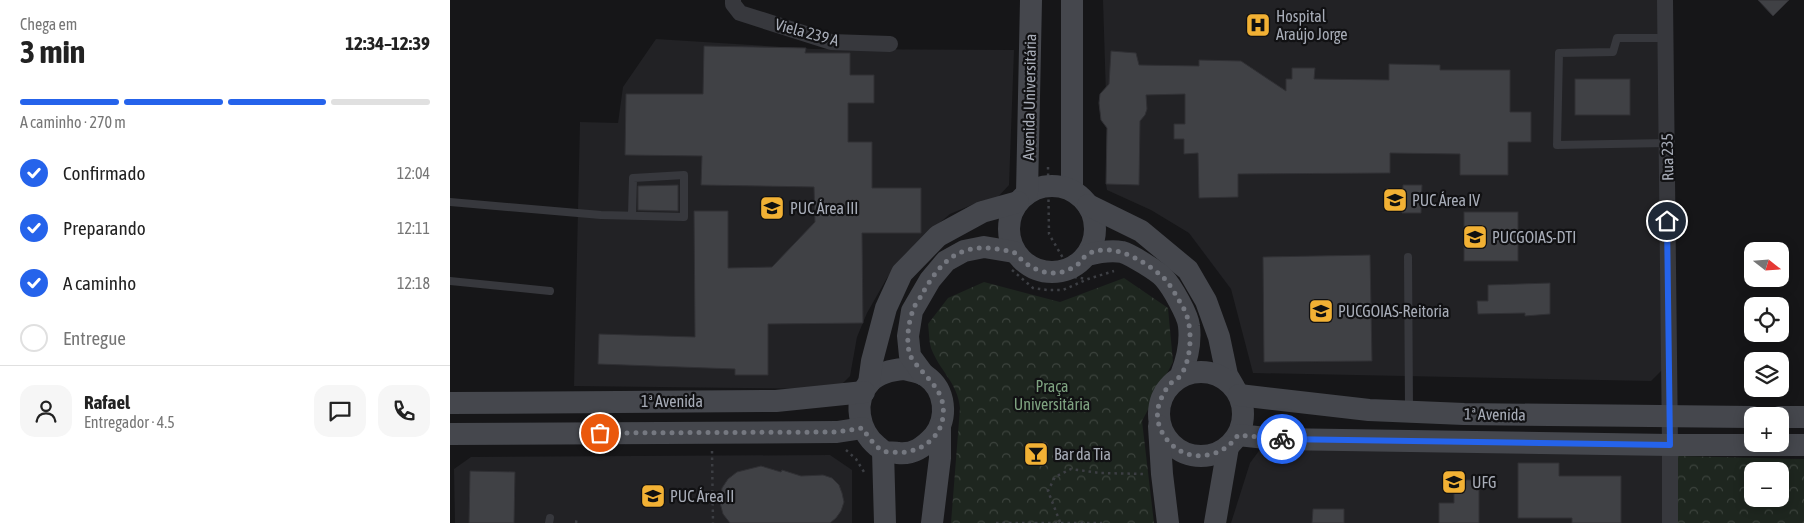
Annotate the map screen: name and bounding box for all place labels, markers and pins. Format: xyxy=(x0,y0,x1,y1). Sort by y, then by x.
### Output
place label: Hospital Araújo Jorge xyxy=(1276,7,1348,44)
hospital icon: Hospital Araújo Jorge xyxy=(1245,12,1271,38)
school or university icon: PUC Área IV xyxy=(1382,187,1408,213)
place label: PUC Área IV xyxy=(1412,191,1480,209)
school or university icon: PUC Área III xyxy=(759,195,785,221)
place label: PUC Área III xyxy=(790,199,858,217)
pin xyxy=(1646,200,1688,242)
school or university icon: PUCGOIAS-DTI xyxy=(1462,224,1488,250)
place label: PUCGOIAS-DTI xyxy=(1492,228,1576,246)
school or university icon: PUCGOIAS-Reitoria xyxy=(1308,298,1334,324)
place label: PUCGOIAS-Reitoria xyxy=(1338,302,1449,320)
pin xyxy=(579,412,621,454)
bar icon: Bar da Tia xyxy=(1023,441,1049,467)
place label: Bar da Tia xyxy=(1054,445,1111,463)
school or university icon: UFG xyxy=(1441,469,1467,495)
place label: UFG xyxy=(1472,473,1496,491)
school or university icon: PUC Área II xyxy=(640,483,666,509)
place label: PUC Área II xyxy=(670,487,734,505)

